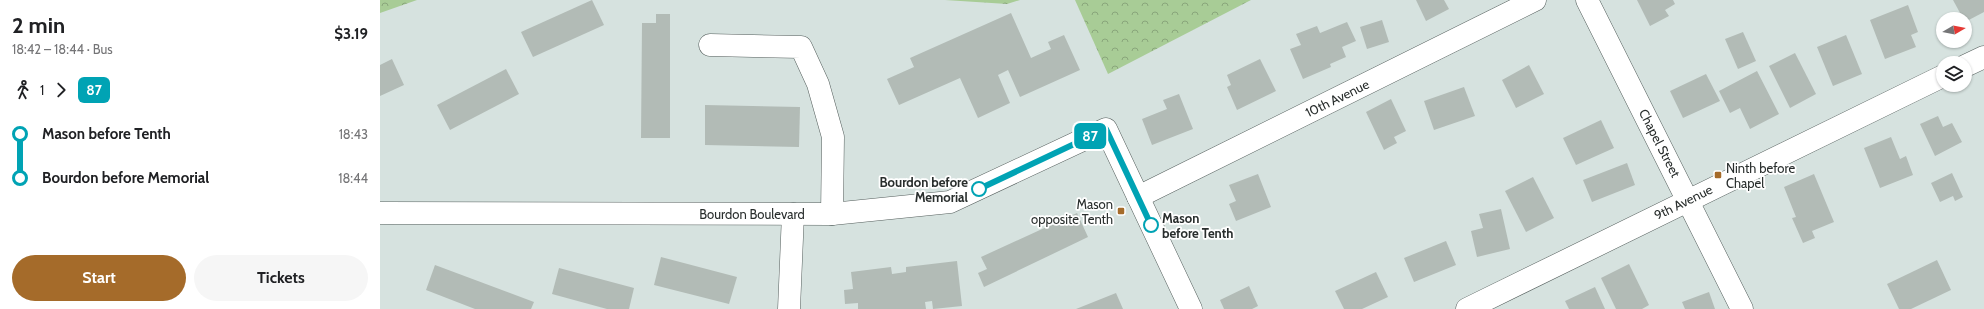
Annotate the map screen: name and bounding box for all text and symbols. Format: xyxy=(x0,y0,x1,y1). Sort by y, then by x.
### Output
text: 2 min xyxy=(12,12,65,39)
north arrow xyxy=(1936,12,1972,48)
map controls xyxy=(1936,12,1972,92)
text: $3.19 xyxy=(334,25,368,43)
text: 18:42 – 18:44 · Bus xyxy=(12,41,113,57)
button: layers xyxy=(1936,56,1972,92)
street label: 10th Avenue xyxy=(1303,76,1372,120)
icon: walk xyxy=(12,79,34,101)
icon: forward xyxy=(50,79,72,101)
text: 87 xyxy=(86,81,102,99)
text: 1 xyxy=(40,82,44,98)
street label: Chapel Street xyxy=(1636,106,1684,180)
line badge: 87 xyxy=(1072,123,1108,149)
text: Mason before Tenth xyxy=(42,125,171,143)
text: 18:43 xyxy=(339,126,368,142)
text: 87 xyxy=(1082,127,1098,145)
place label: Ninth before Chapel xyxy=(1726,160,1795,191)
text: Bourdon before Memorial xyxy=(42,169,209,187)
text: 18:44 xyxy=(338,170,368,186)
marker: Ninth before Chapel xyxy=(1713,170,1723,180)
place label: Bourdon before Memorial xyxy=(879,174,969,205)
marker: Bourdon before Memorial xyxy=(971,181,987,197)
street label: 9th Avenue xyxy=(1651,181,1715,223)
place label: Mason opposite Tenth xyxy=(1031,196,1113,227)
street label: Bourdon Boulevard xyxy=(699,206,805,222)
marker: Mason opposite Tenth xyxy=(1116,206,1126,216)
place label: Mason before Tenth xyxy=(1162,210,1233,241)
marker: Mason before Tenth xyxy=(1143,217,1159,233)
button: Start xyxy=(12,255,186,301)
button: Tickets xyxy=(194,255,368,301)

